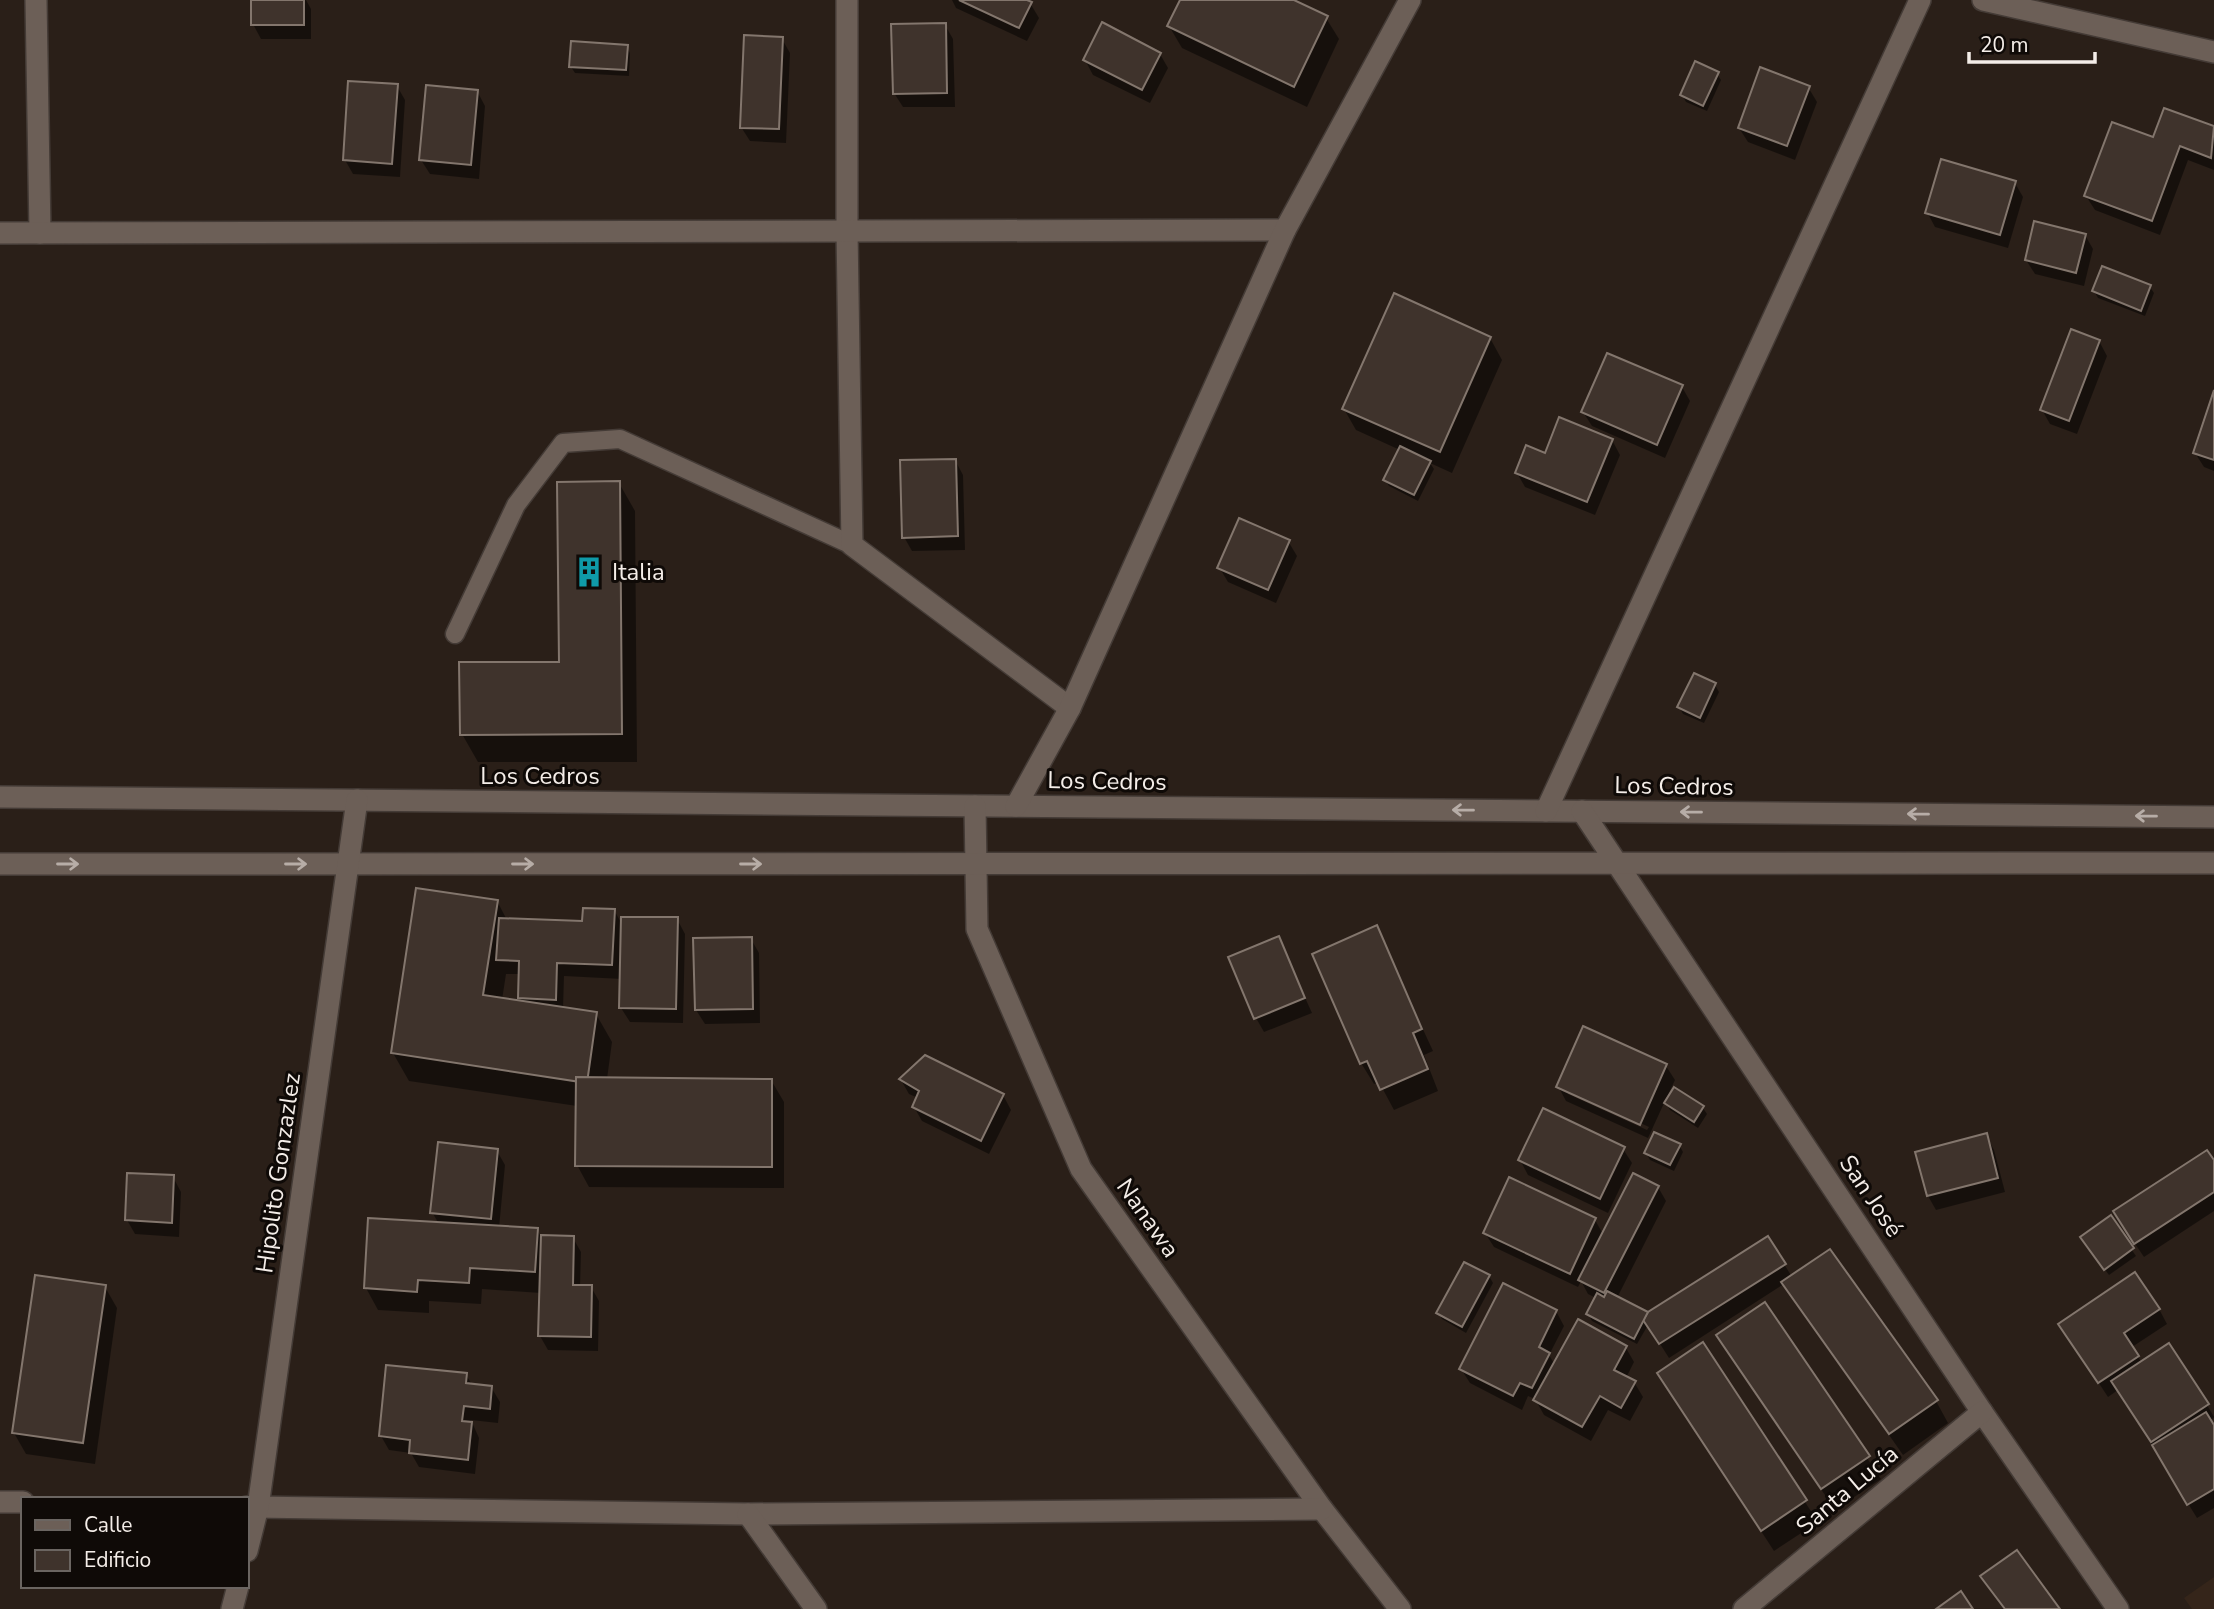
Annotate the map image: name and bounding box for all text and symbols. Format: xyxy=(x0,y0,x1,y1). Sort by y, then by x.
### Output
scale bar xyxy=(1969,21,2095,65)
text: 20 m xyxy=(1980,31,2029,59)
building icon: Italia xyxy=(572,555,606,589)
place label: Italia xyxy=(612,556,665,588)
street label: Los Cedros xyxy=(480,760,600,792)
street label: Los Cedros xyxy=(1047,764,1167,798)
street label: Los Cedros xyxy=(1614,769,1734,803)
one-way arrow xyxy=(1452,803,1475,817)
one-way arrow xyxy=(1680,805,1703,819)
one-way arrow xyxy=(1907,807,1930,821)
one-way arrow xyxy=(2135,810,2158,823)
one-way arrow xyxy=(56,857,79,871)
one-way arrow xyxy=(284,857,307,871)
one-way arrow xyxy=(511,857,534,871)
one-way arrow xyxy=(739,857,762,871)
street label: Hipolito Gonzazlez xyxy=(248,1071,308,1275)
street label: San José xyxy=(1832,1149,1910,1243)
street label: Nanawa xyxy=(1109,1172,1187,1264)
street label: Santa Lucía xyxy=(1789,1438,1905,1542)
legend xyxy=(21,1497,248,1588)
text: Calle xyxy=(84,1511,132,1539)
text: Edificio xyxy=(84,1546,151,1574)

